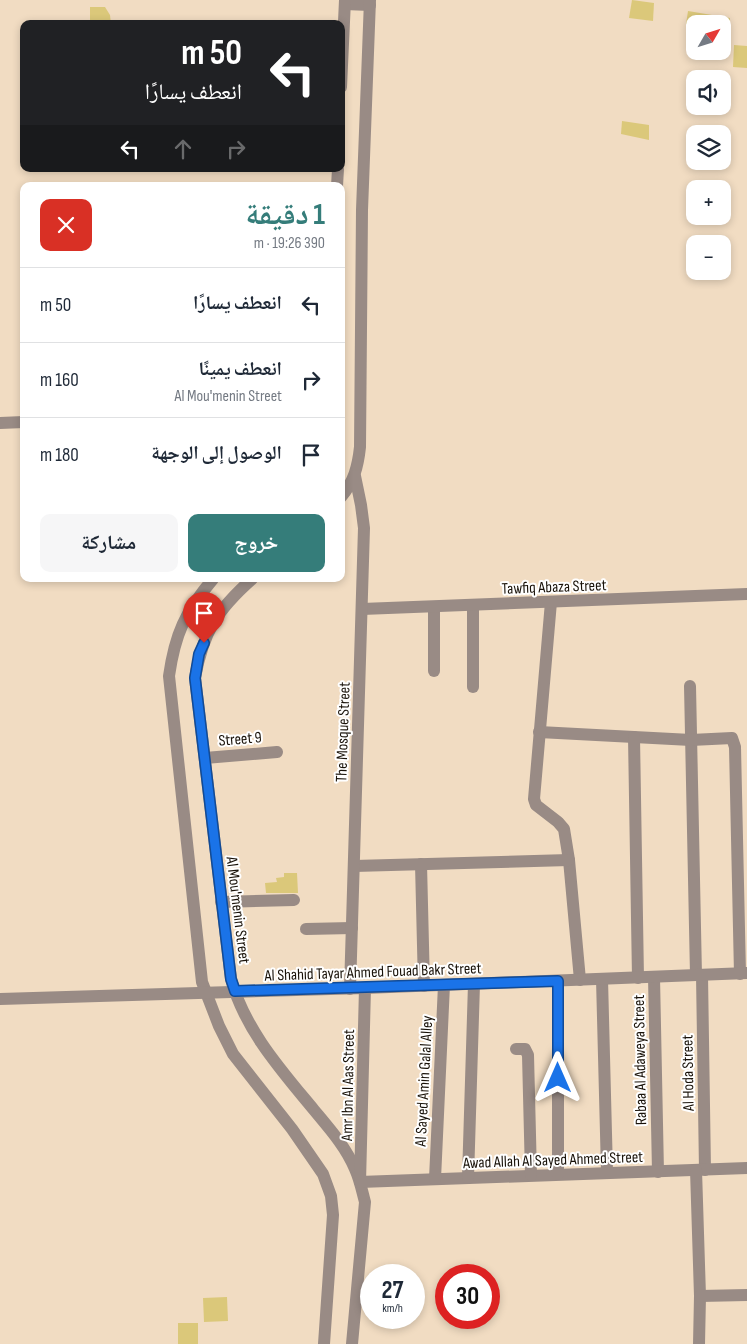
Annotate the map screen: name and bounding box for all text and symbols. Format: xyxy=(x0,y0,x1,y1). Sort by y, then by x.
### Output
north arrow xyxy=(686,15,731,60)
map controls xyxy=(686,15,731,280)
text: 50 m xyxy=(181,32,242,75)
icon: left xyxy=(260,40,325,105)
button: sound xyxy=(686,70,731,115)
text: انعطف يسارًا xyxy=(145,79,242,106)
button: layers xyxy=(686,125,731,170)
icon: left xyxy=(116,135,144,163)
icon: ahead xyxy=(169,135,197,163)
icon: right xyxy=(222,135,250,163)
button: + xyxy=(686,180,731,225)
text: 1 دقيقة xyxy=(246,197,325,233)
button: close xyxy=(40,199,92,251)
text: 390 m · 19:26 xyxy=(254,234,325,253)
button: − xyxy=(686,235,731,280)
icon: left xyxy=(297,291,325,319)
text: انعطف يسارًا xyxy=(193,292,282,315)
text: 50 m xyxy=(40,294,71,317)
text: انعطف يمينًا xyxy=(198,358,282,381)
icon: right xyxy=(297,366,325,394)
text: 160 m xyxy=(40,369,79,392)
text: Al Mou'menin Street xyxy=(174,387,282,406)
icon: arrive xyxy=(297,441,325,469)
text: الوصول إلى الوجهة xyxy=(151,442,282,465)
text: 180 m xyxy=(40,444,79,467)
button: مشاركة xyxy=(40,514,178,572)
button: خروج xyxy=(188,514,325,572)
street label: Tawfiq Abaza Street xyxy=(501,576,607,599)
pin xyxy=(183,592,225,643)
icon: arrive xyxy=(190,599,218,627)
street label: The Mosque Street xyxy=(332,682,355,782)
street label: Street 9 xyxy=(218,728,263,751)
street label: Al Mou'menin Street xyxy=(221,855,254,965)
street label: Al Shahid Tayar Ahmed Fouad Bakr Street xyxy=(263,959,482,986)
street label: Rabaa Al Adaweya Street xyxy=(630,994,651,1125)
street label: Al Sayed Amin Galal Alley xyxy=(412,1015,437,1148)
street label: Amr Ibn Al Aas Street xyxy=(338,1029,359,1142)
street label: Al Hoda Street xyxy=(678,1034,699,1112)
position arrow xyxy=(531,1051,583,1103)
street label: Awad Allah Al Sayed Ahmed Street xyxy=(462,1148,643,1173)
speed limit sign: 30 xyxy=(435,1264,500,1329)
text: 27 xyxy=(382,1275,403,1306)
text: km/h xyxy=(382,1301,403,1316)

